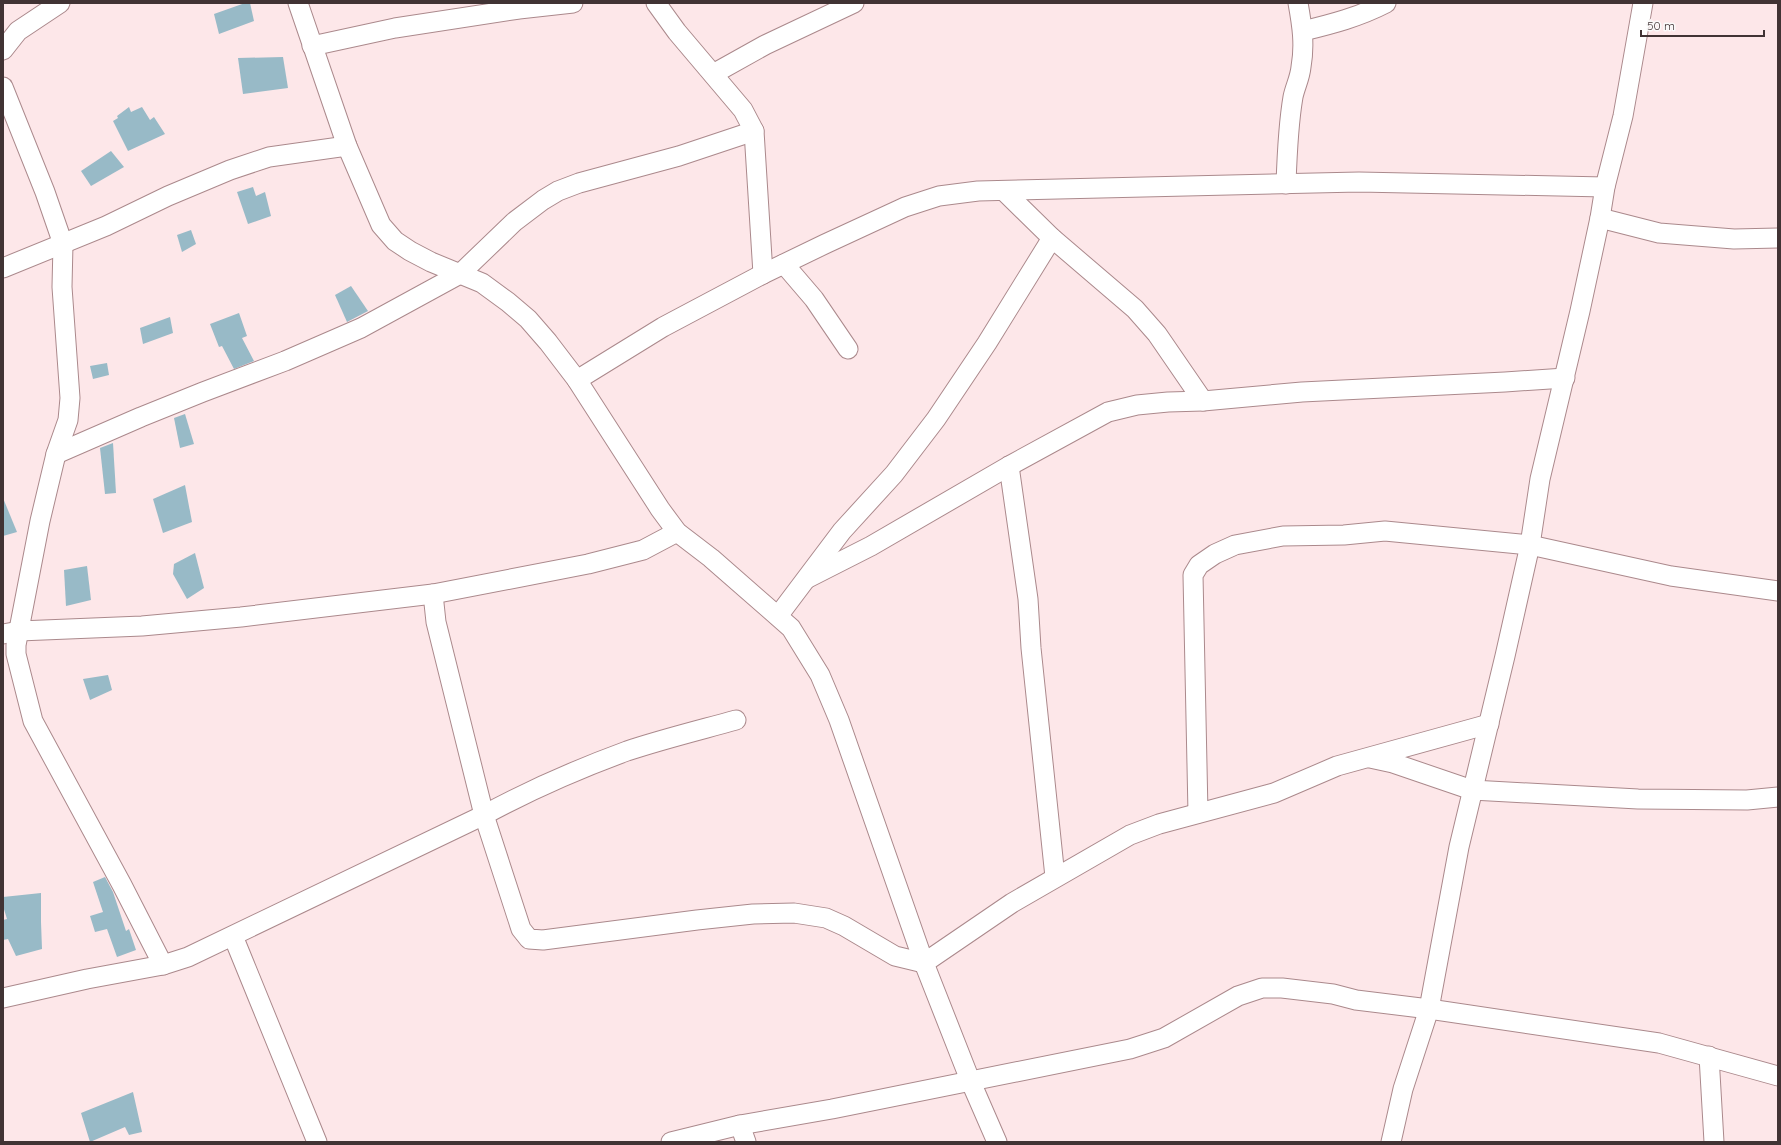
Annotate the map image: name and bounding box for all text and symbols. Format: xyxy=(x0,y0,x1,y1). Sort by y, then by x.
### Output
scale bar xyxy=(1641,12,1764,38)
text: 50 m xyxy=(1647,18,1675,33)

